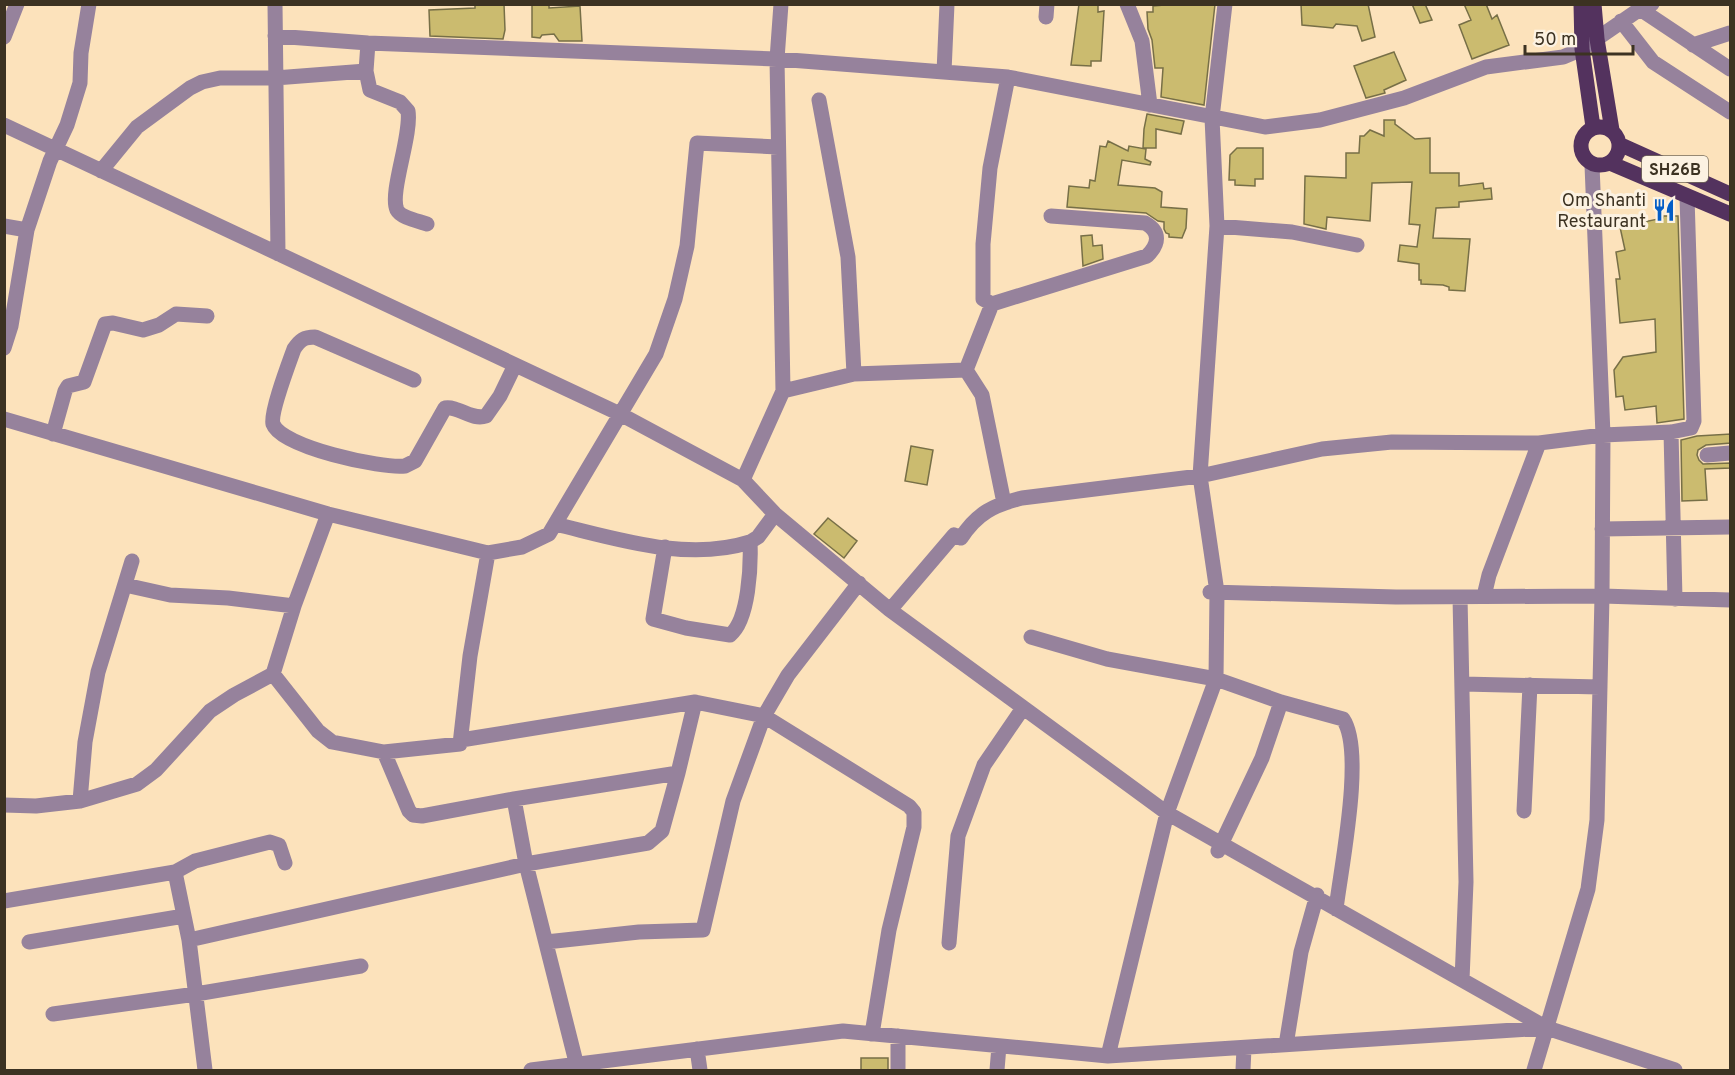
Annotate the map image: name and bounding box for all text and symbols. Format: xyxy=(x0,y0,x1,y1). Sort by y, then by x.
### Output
scale bar xyxy=(1525,18,1633,56)
text: 50 m xyxy=(1534,29,1576,52)
road number: SH26B xyxy=(1642,156,1708,182)
place label: Om Shanti Restaurant xyxy=(1557,190,1646,234)
restaurant icon: Om Shanti Restaurant xyxy=(1651,197,1677,223)

